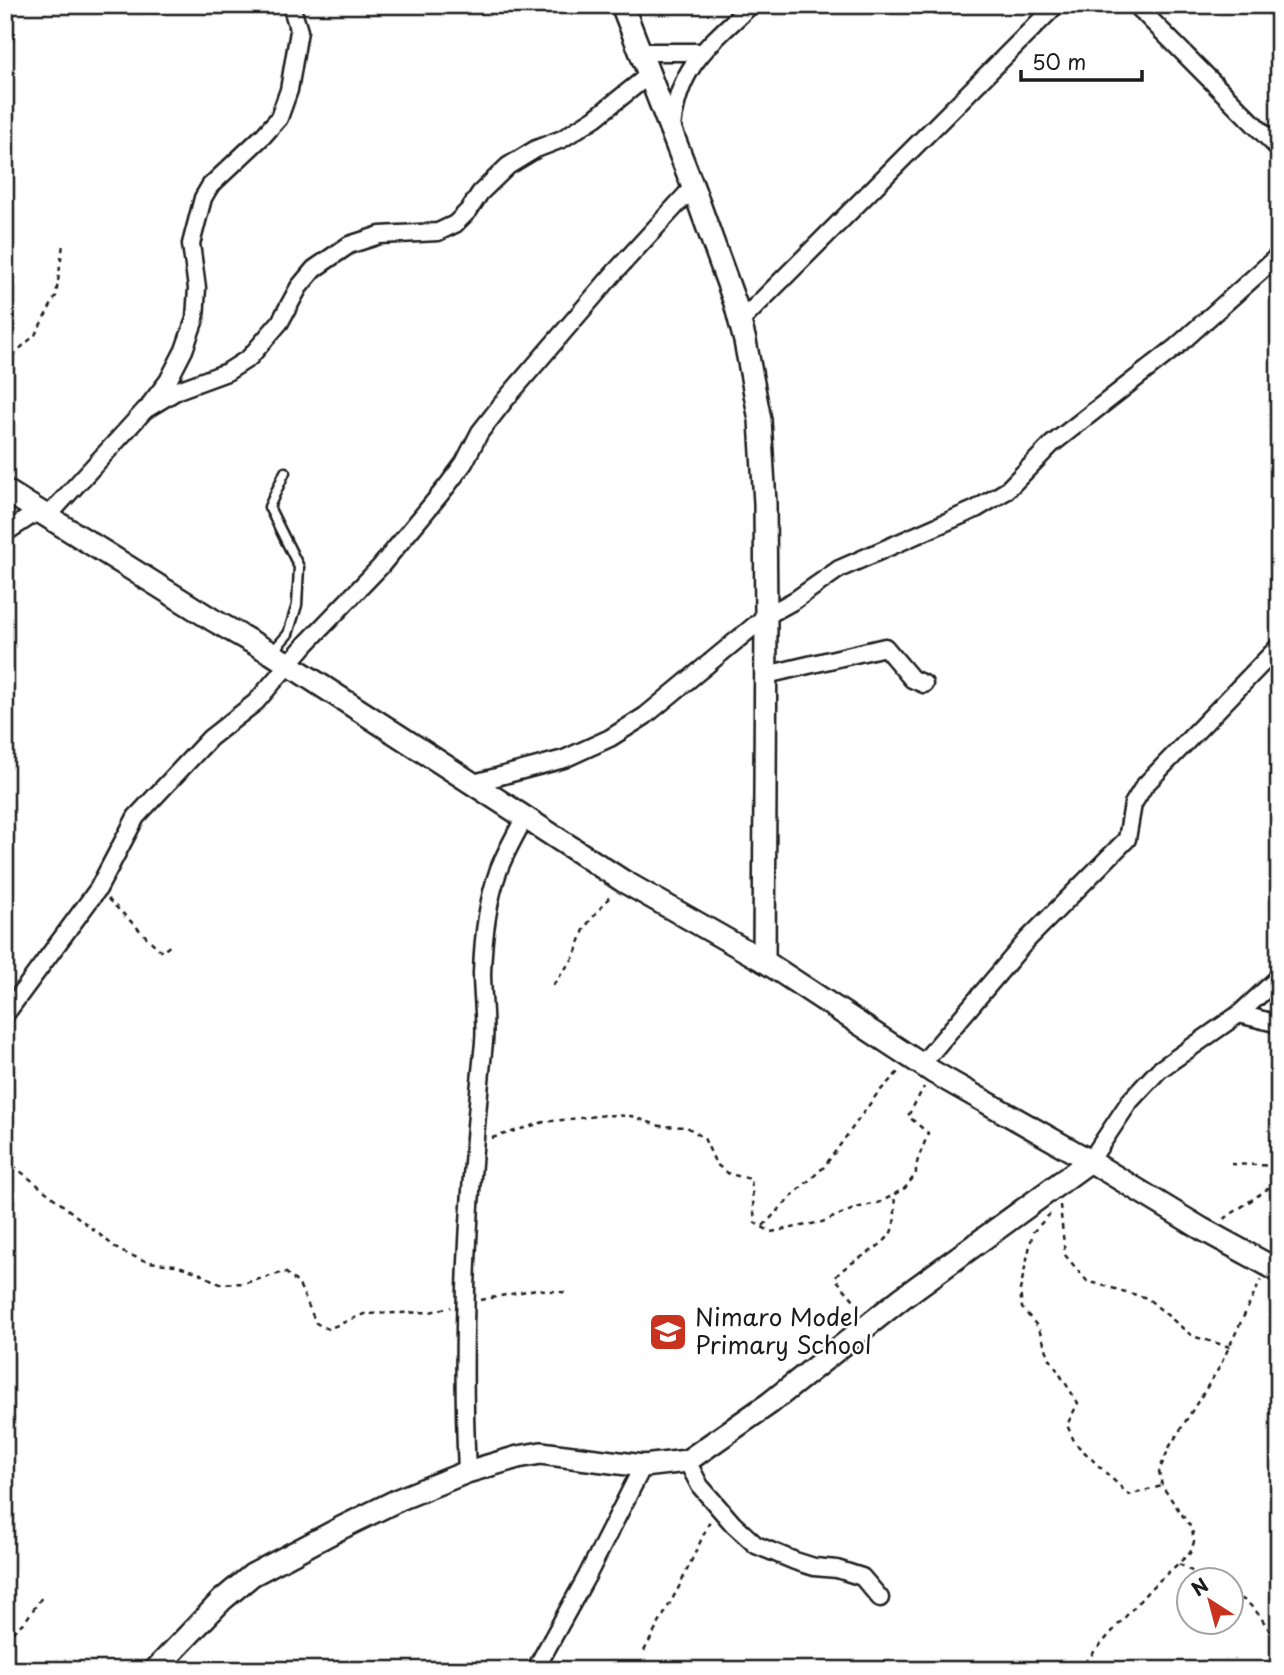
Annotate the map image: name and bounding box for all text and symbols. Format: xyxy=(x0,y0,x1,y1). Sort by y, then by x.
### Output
scale bar xyxy=(1021,38,1142,82)
text: 50 m xyxy=(1032,45,1086,77)
place label: Nimaro Model Primary School xyxy=(695,1298,872,1362)
school or university icon: Nimaro Model Primary School xyxy=(647,1311,689,1353)
north arrow xyxy=(1176,1566,1246,1636)
text: N xyxy=(1185,1571,1214,1602)

